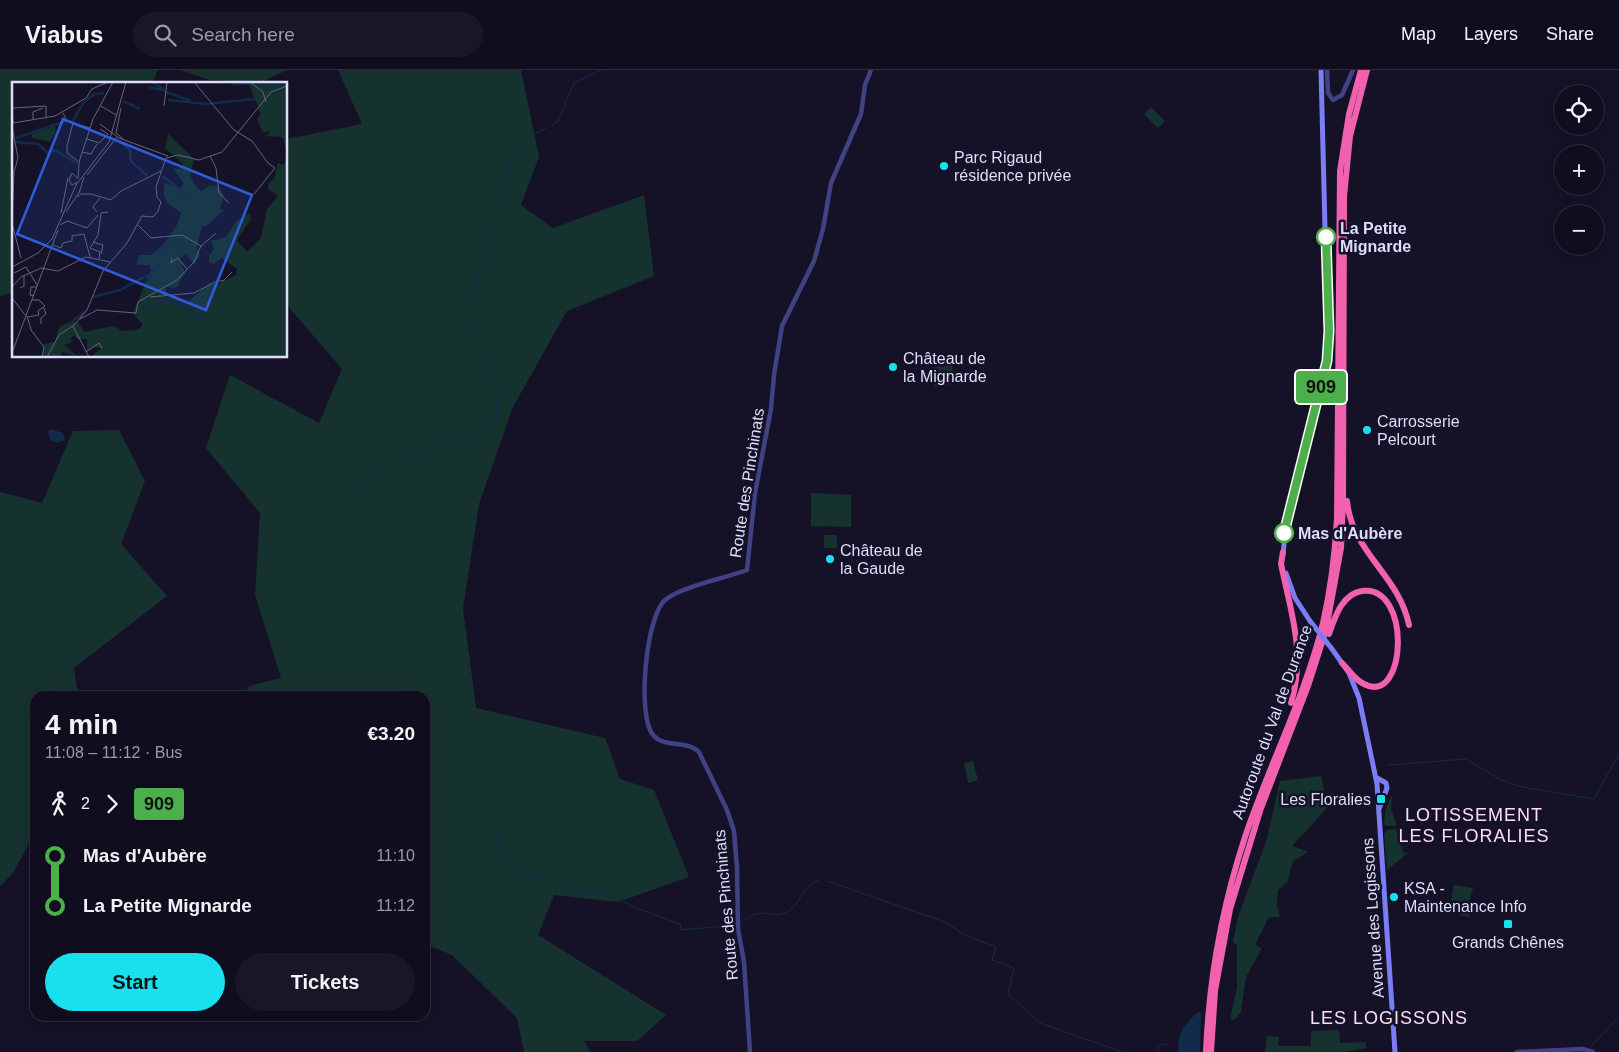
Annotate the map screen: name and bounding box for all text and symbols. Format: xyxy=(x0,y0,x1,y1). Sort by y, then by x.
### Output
search box xyxy=(133,12,483,57)
text: Viabus xyxy=(25,21,103,48)
icon: search xyxy=(151,21,179,49)
text: Search here xyxy=(191,24,295,45)
text: Map xyxy=(1401,24,1436,44)
text: Layers xyxy=(1464,24,1518,44)
text: Share xyxy=(1546,24,1594,44)
inset map xyxy=(12,82,288,358)
map controls xyxy=(1554,85,1604,255)
button: locate xyxy=(1554,85,1604,135)
button: + xyxy=(1554,145,1604,195)
place label: Parc Rigaud résidence privée xyxy=(954,149,1072,184)
marker: Parc Rigaud résidence privée xyxy=(938,160,950,172)
button: − xyxy=(1554,205,1604,255)
place label: La Petite Mignarde xyxy=(1340,220,1411,255)
marker: La Petite Mignarde xyxy=(1316,227,1336,247)
place label: Château de la Mignarde xyxy=(903,350,987,385)
marker: Château de la Mignarde xyxy=(887,361,899,373)
line badge: 909 xyxy=(1292,371,1350,403)
text: 909 xyxy=(1306,377,1336,397)
street label: Route des Pinchinats xyxy=(727,407,767,559)
place label: Carrosserie Pelcourt xyxy=(1377,413,1460,448)
marker: Carrosserie Pelcourt xyxy=(1361,424,1373,436)
marker: Mas d'Aubère xyxy=(1274,523,1294,543)
place label: Mas d'Aubère xyxy=(1298,525,1402,542)
place label: Château de la Gaude xyxy=(840,542,923,577)
marker: Château de la Gaude xyxy=(824,553,836,565)
street label: Autoroute du Val de Durance xyxy=(1229,623,1315,821)
text: 4 min xyxy=(45,709,118,740)
text: €3.20 xyxy=(367,723,415,744)
text: 11:08 – 11:12 · Bus xyxy=(45,744,182,761)
icon: walk xyxy=(45,790,73,818)
icon: forward xyxy=(98,790,126,818)
place label: Les Floralies xyxy=(1280,791,1371,808)
marker: Les Floralies xyxy=(1375,793,1387,805)
text: 909 xyxy=(144,794,174,814)
text: 2 xyxy=(81,795,90,812)
district label: LOTISSEMENT LES FLORALIES xyxy=(1398,805,1550,846)
street label: Route des Pinchinats xyxy=(711,829,741,981)
street label: Avenue des Logissons xyxy=(1359,837,1387,999)
text: Mas d'Aubère xyxy=(83,845,207,866)
text: 11:10 xyxy=(376,847,415,864)
place label: KSA - Maintenance Info xyxy=(1404,880,1527,915)
marker: KSA - Maintenance Info xyxy=(1388,891,1400,903)
text: La Petite Mignarde xyxy=(83,895,252,916)
text: 11:12 xyxy=(376,897,415,914)
marker: Grands Chênes xyxy=(1502,918,1514,930)
place label: Grands Chênes xyxy=(1452,934,1564,951)
button: Start xyxy=(45,953,225,1011)
button: Tickets xyxy=(235,953,415,1011)
district label: LES LOGISSONS xyxy=(1310,1008,1468,1028)

